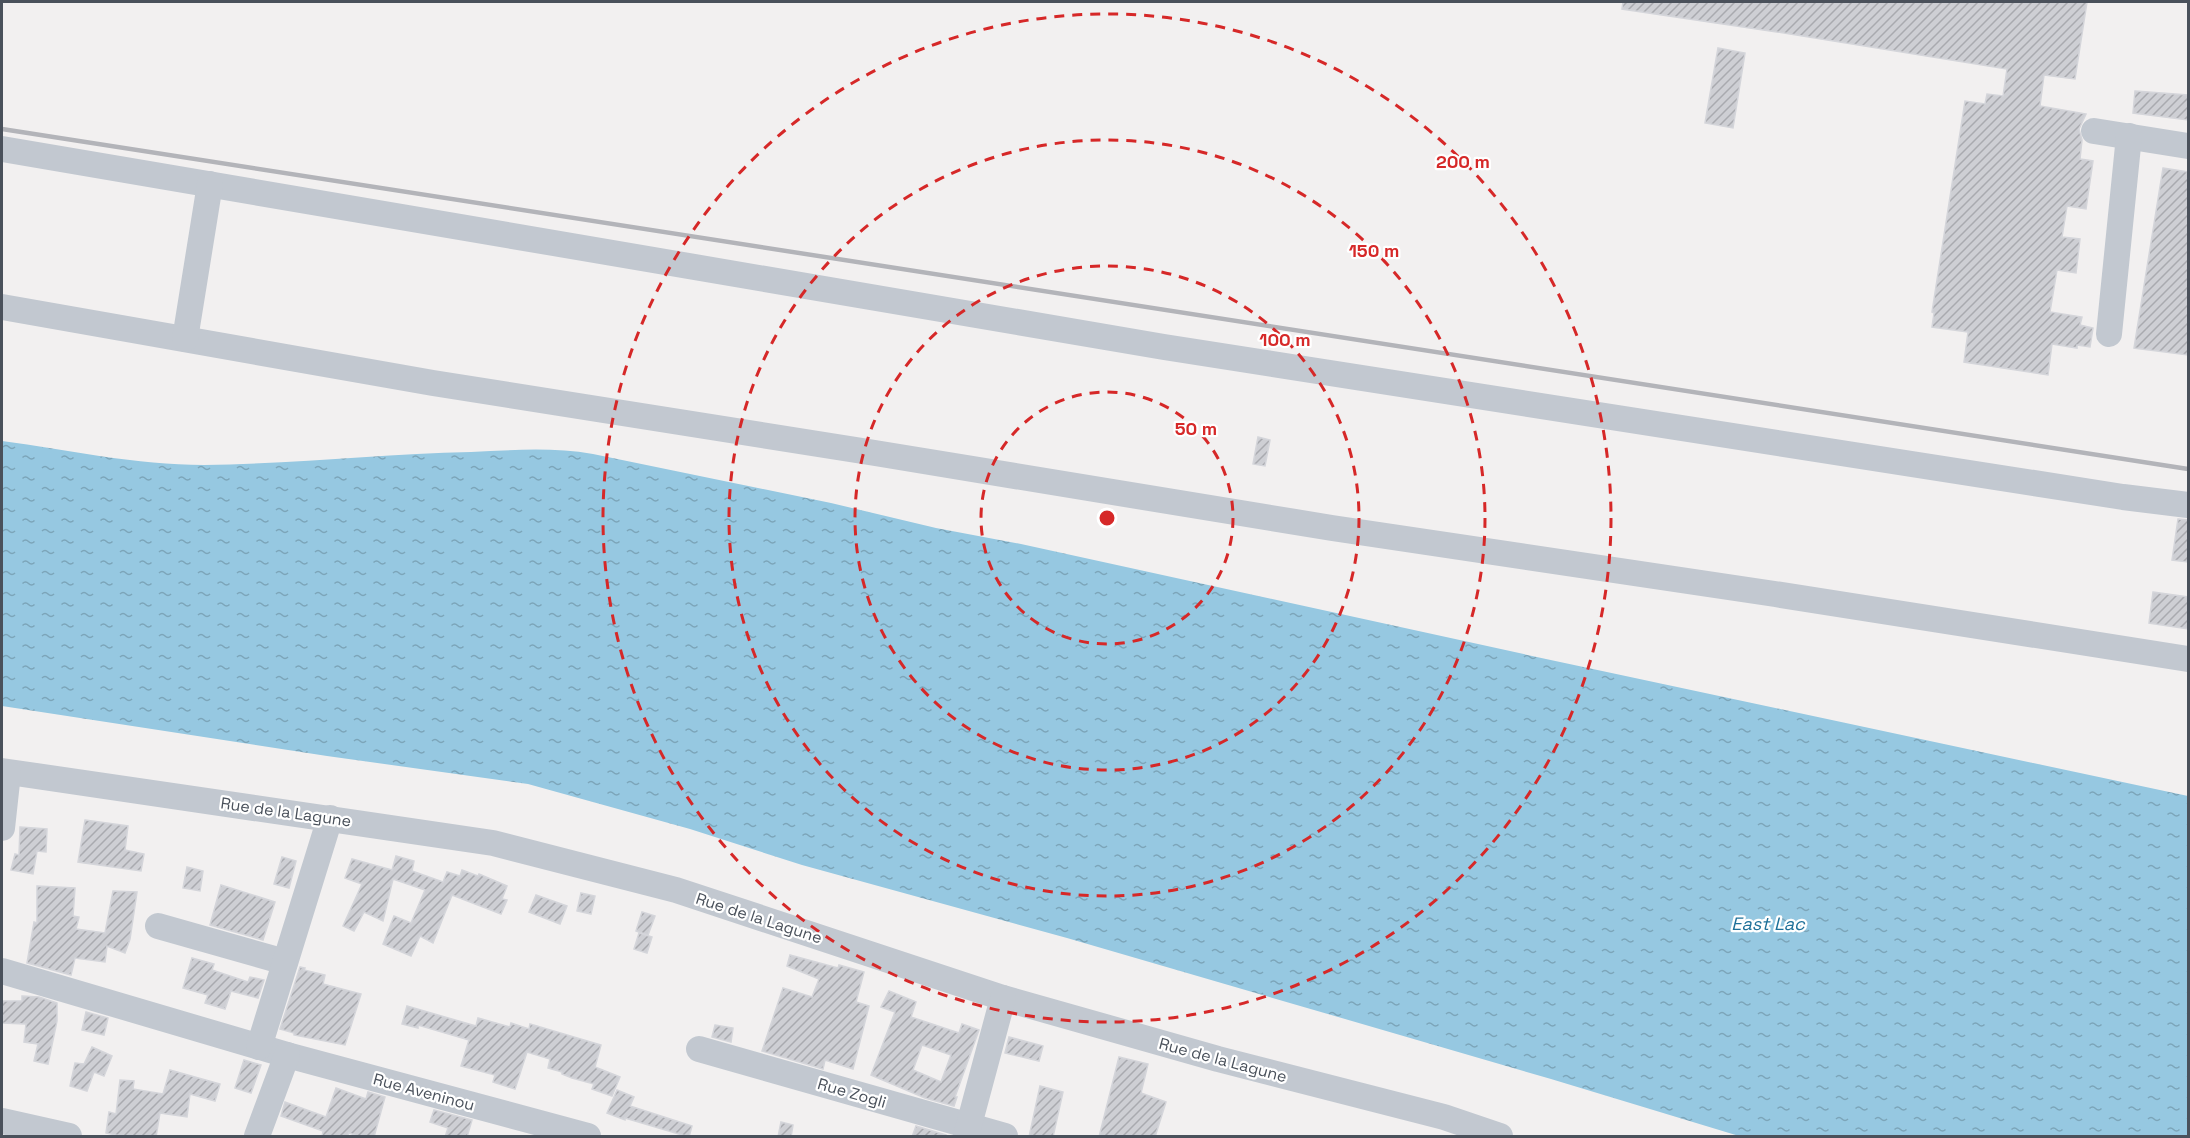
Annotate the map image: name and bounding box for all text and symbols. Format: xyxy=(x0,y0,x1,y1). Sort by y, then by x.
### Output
text: 200 m xyxy=(1436,150,1490,173)
text: 150 m xyxy=(1349,239,1399,262)
text: 100 m xyxy=(1259,328,1311,351)
text: 50 m xyxy=(1175,417,1217,440)
centre of rings xyxy=(1097,508,1117,528)
street label: Rue de la Lagune xyxy=(219,792,353,832)
street label: Rue de la Lagune xyxy=(693,888,825,948)
water label: East Lac xyxy=(1731,912,1806,935)
street label: Rue de la Lagune xyxy=(1157,1033,1289,1087)
street label: Rue Aveninou xyxy=(371,1068,477,1116)
street label: Rue Zogli xyxy=(815,1073,889,1113)

